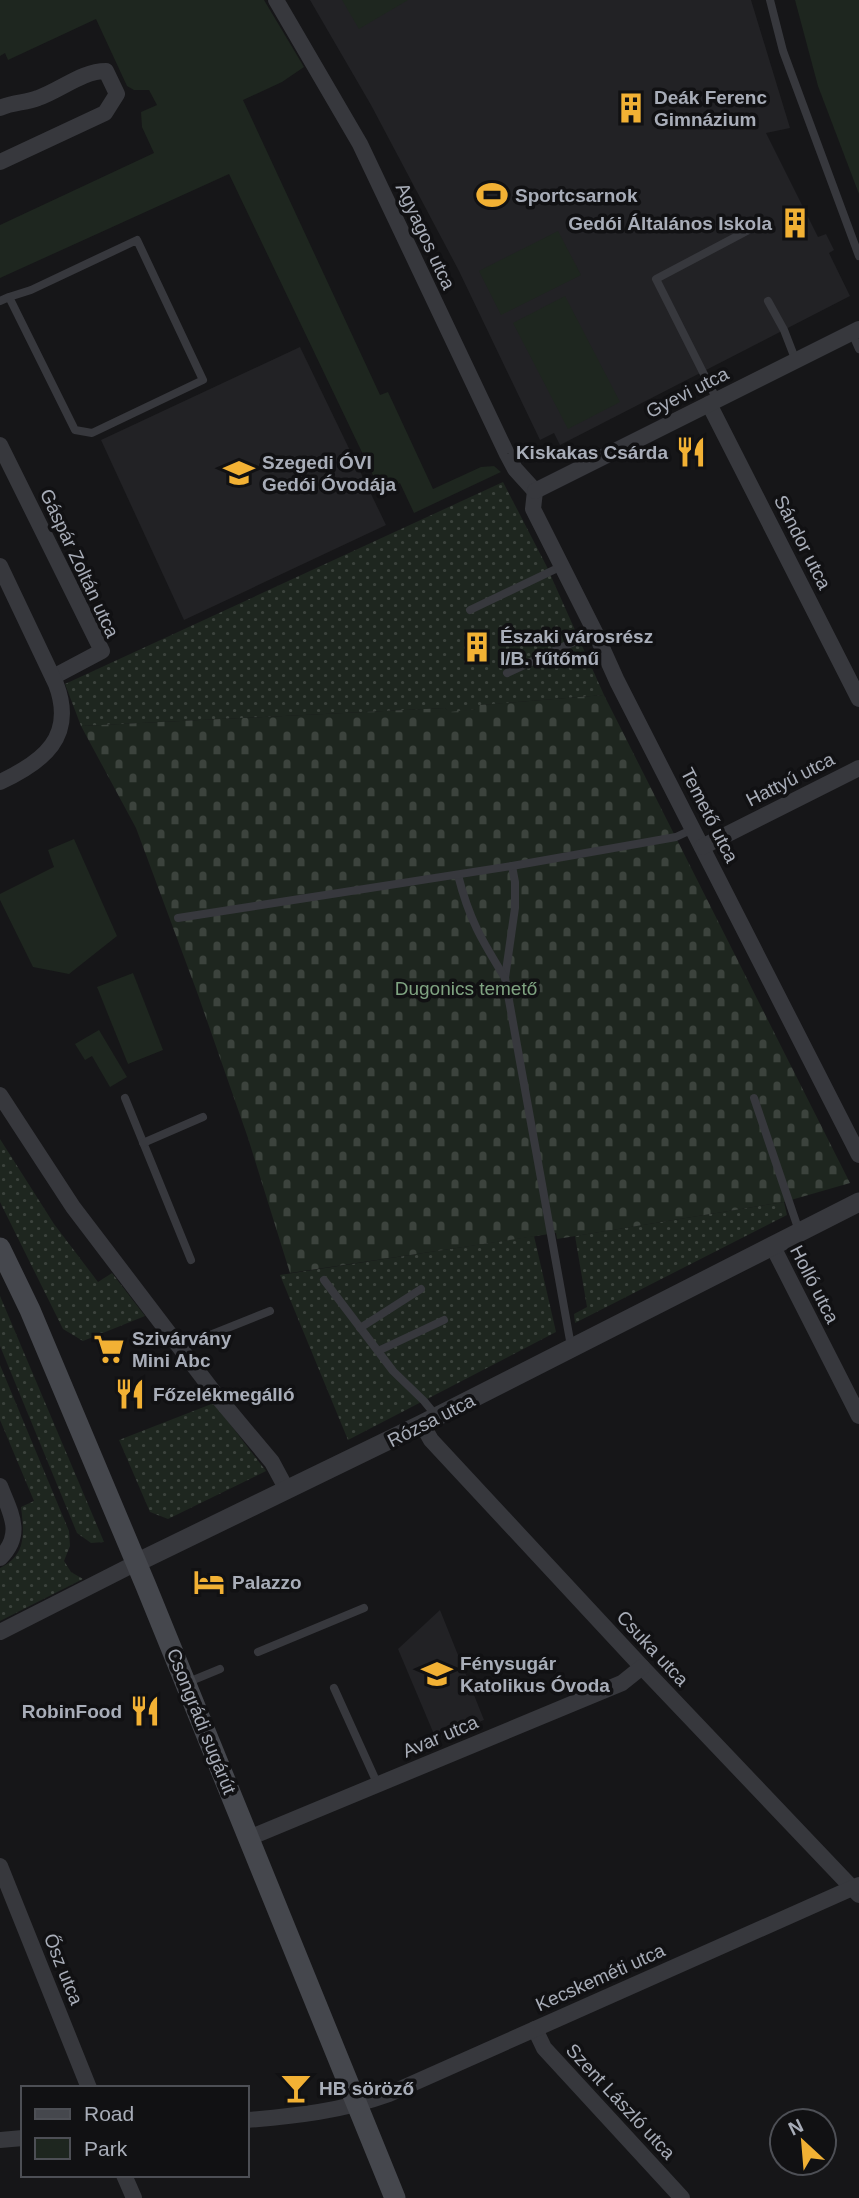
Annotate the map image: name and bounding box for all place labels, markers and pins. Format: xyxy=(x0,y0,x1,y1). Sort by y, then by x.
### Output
place label: Deák Ferenc Gimnázium xyxy=(654,87,767,130)
building icon: Deák Ferenc Gimnázium xyxy=(614,91,648,125)
sports icon: Sportcsarnok xyxy=(475,178,509,212)
place label: Sportcsarnok xyxy=(515,185,638,206)
building icon: Gedói Általános Iskola xyxy=(778,206,812,240)
place label: Gedói Általános Iskola xyxy=(568,213,772,234)
restaurant icon: Kiskakas Csárda xyxy=(674,435,708,469)
place label: Kiskakas Csárda xyxy=(516,442,668,463)
place label: Szegedi ÓVI Gedói Óvodája xyxy=(262,452,397,495)
school or university icon: Szegedi ÓVI Gedói Óvodája xyxy=(222,456,256,490)
place label: Északi városrész I/B. fűtőmű xyxy=(500,626,653,669)
building icon: Északi városrész I/B. fűtőmű xyxy=(460,630,494,664)
place label: Szivárvány Mini Abc xyxy=(132,1328,232,1371)
supermarket icon: Szivárvány Mini Abc xyxy=(92,1332,126,1366)
restaurant icon: Főzelékmegálló xyxy=(113,1377,147,1411)
place label: Főzelékmegálló xyxy=(153,1384,295,1405)
hotel icon: Palazzo xyxy=(192,1565,226,1599)
place label: Palazzo xyxy=(232,1572,302,1593)
place label: Fénysugár Katolikus Óvoda xyxy=(460,1653,610,1696)
school or university icon: Fénysugár Katolikus Óvoda xyxy=(420,1657,454,1691)
restaurant icon: RobinFood xyxy=(128,1694,162,1728)
place label: RobinFood xyxy=(22,1701,122,1722)
bar icon: HB söröző xyxy=(279,2071,313,2105)
place label: HB söröző xyxy=(319,2078,414,2099)

